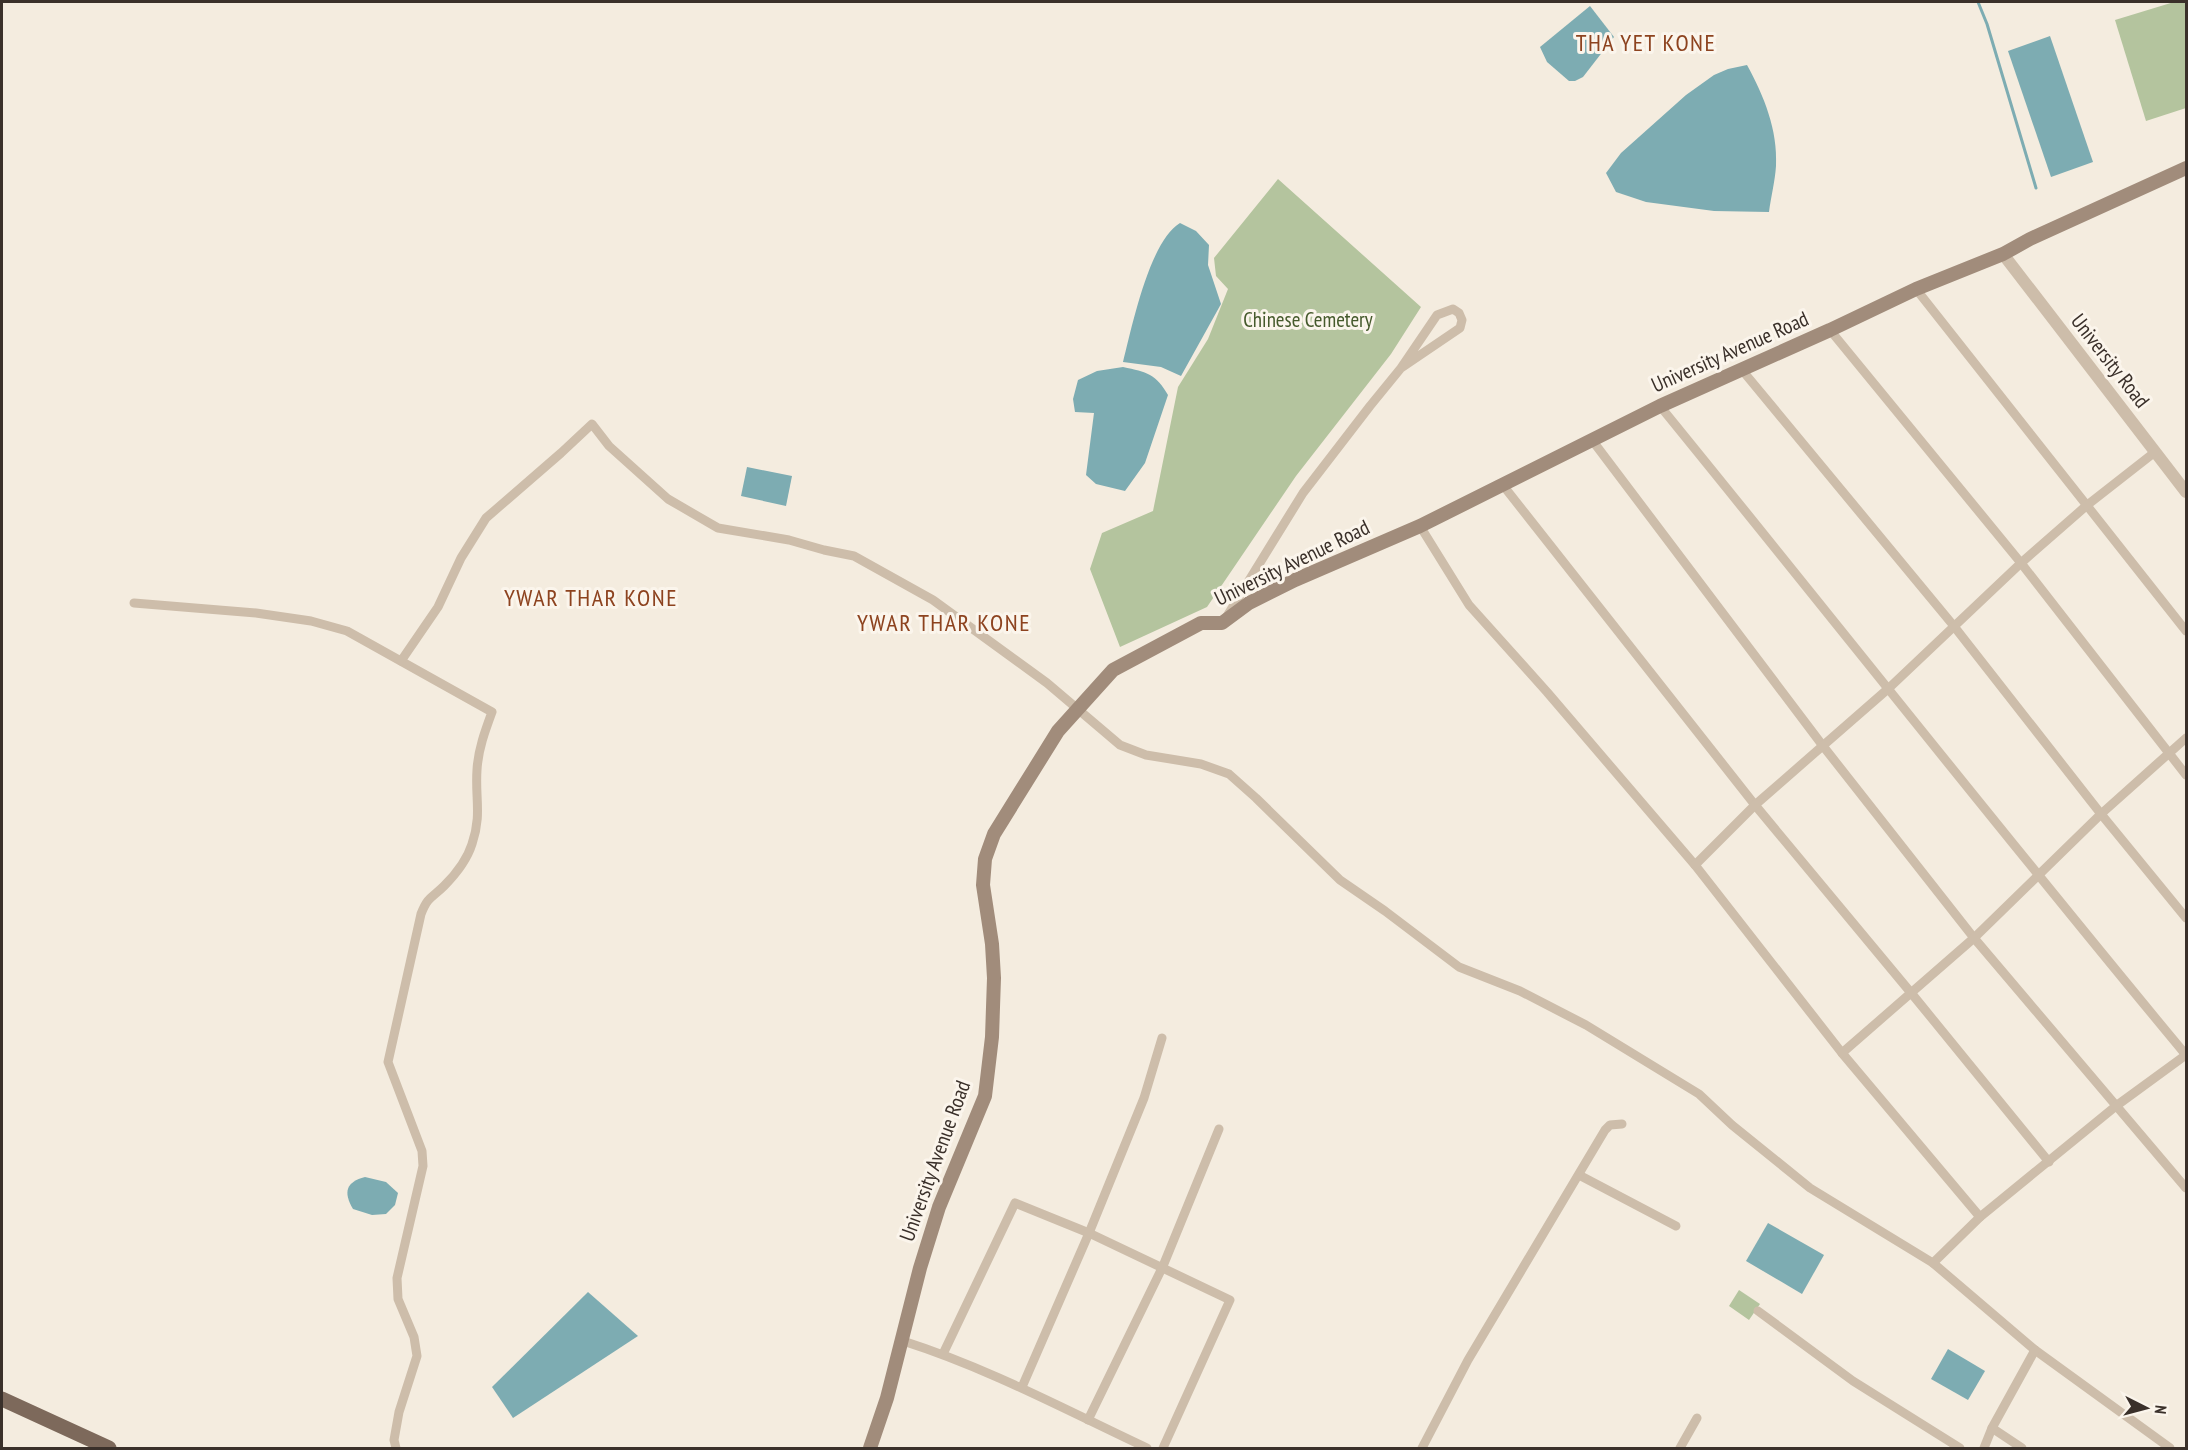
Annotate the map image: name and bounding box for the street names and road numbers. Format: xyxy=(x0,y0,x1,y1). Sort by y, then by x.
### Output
street label: University Avenue Road xyxy=(1647,305,1813,398)
street label: University Road xyxy=(2065,308,2156,413)
street label: University Avenue Road xyxy=(1210,513,1374,612)
street label: University Avenue Road xyxy=(893,1077,976,1245)

